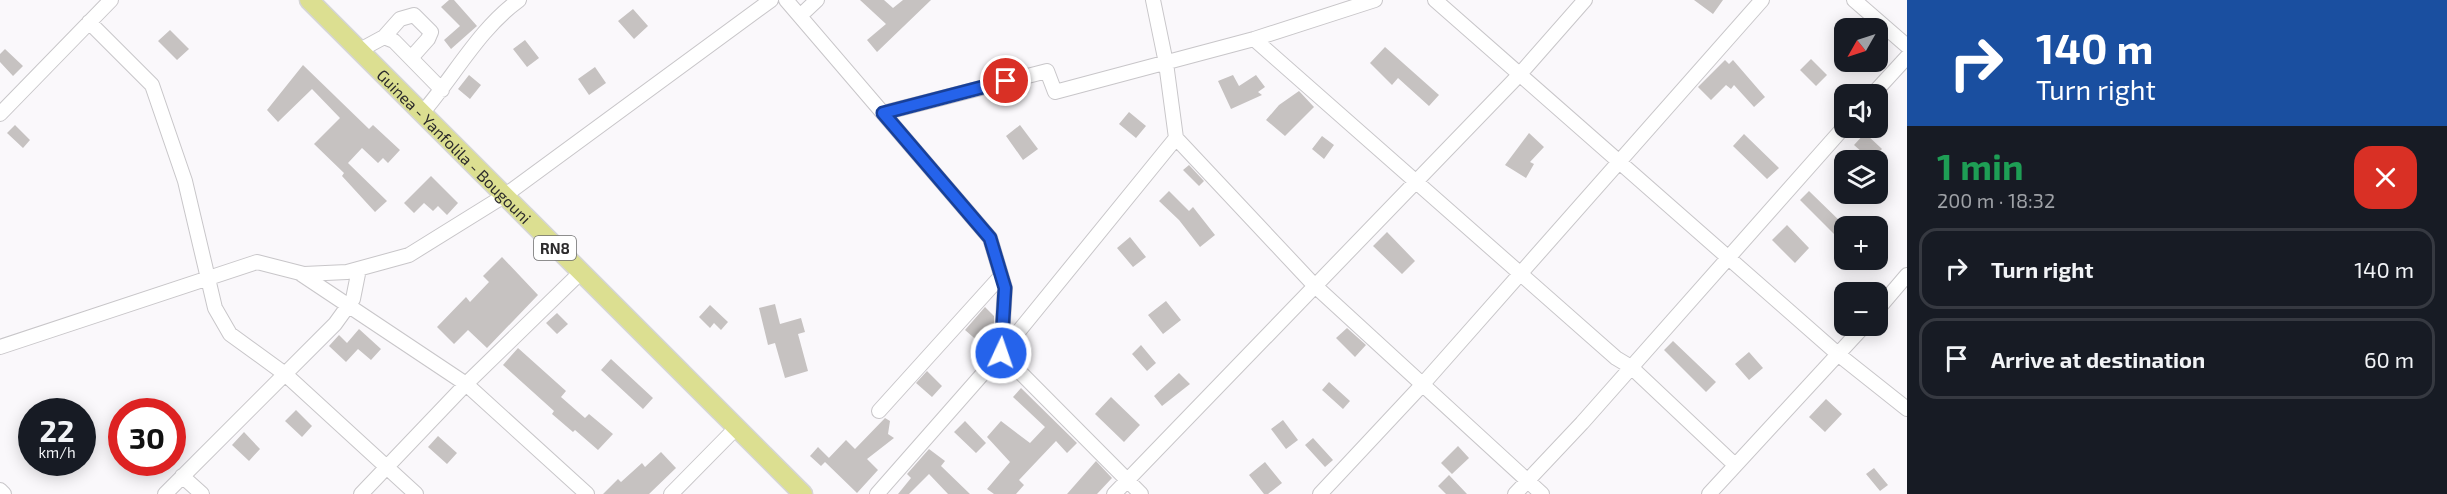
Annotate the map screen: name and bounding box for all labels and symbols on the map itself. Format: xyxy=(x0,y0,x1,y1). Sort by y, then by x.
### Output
north arrow xyxy=(1834,18,1888,72)
pin xyxy=(980,55,1031,106)
street label: Guinea - Yanfolila - Bougouni xyxy=(374,65,536,227)
road number: RN8 xyxy=(534,236,576,260)
position arrow xyxy=(969,321,1033,385)
speed limit sign: 30 xyxy=(108,398,186,476)

